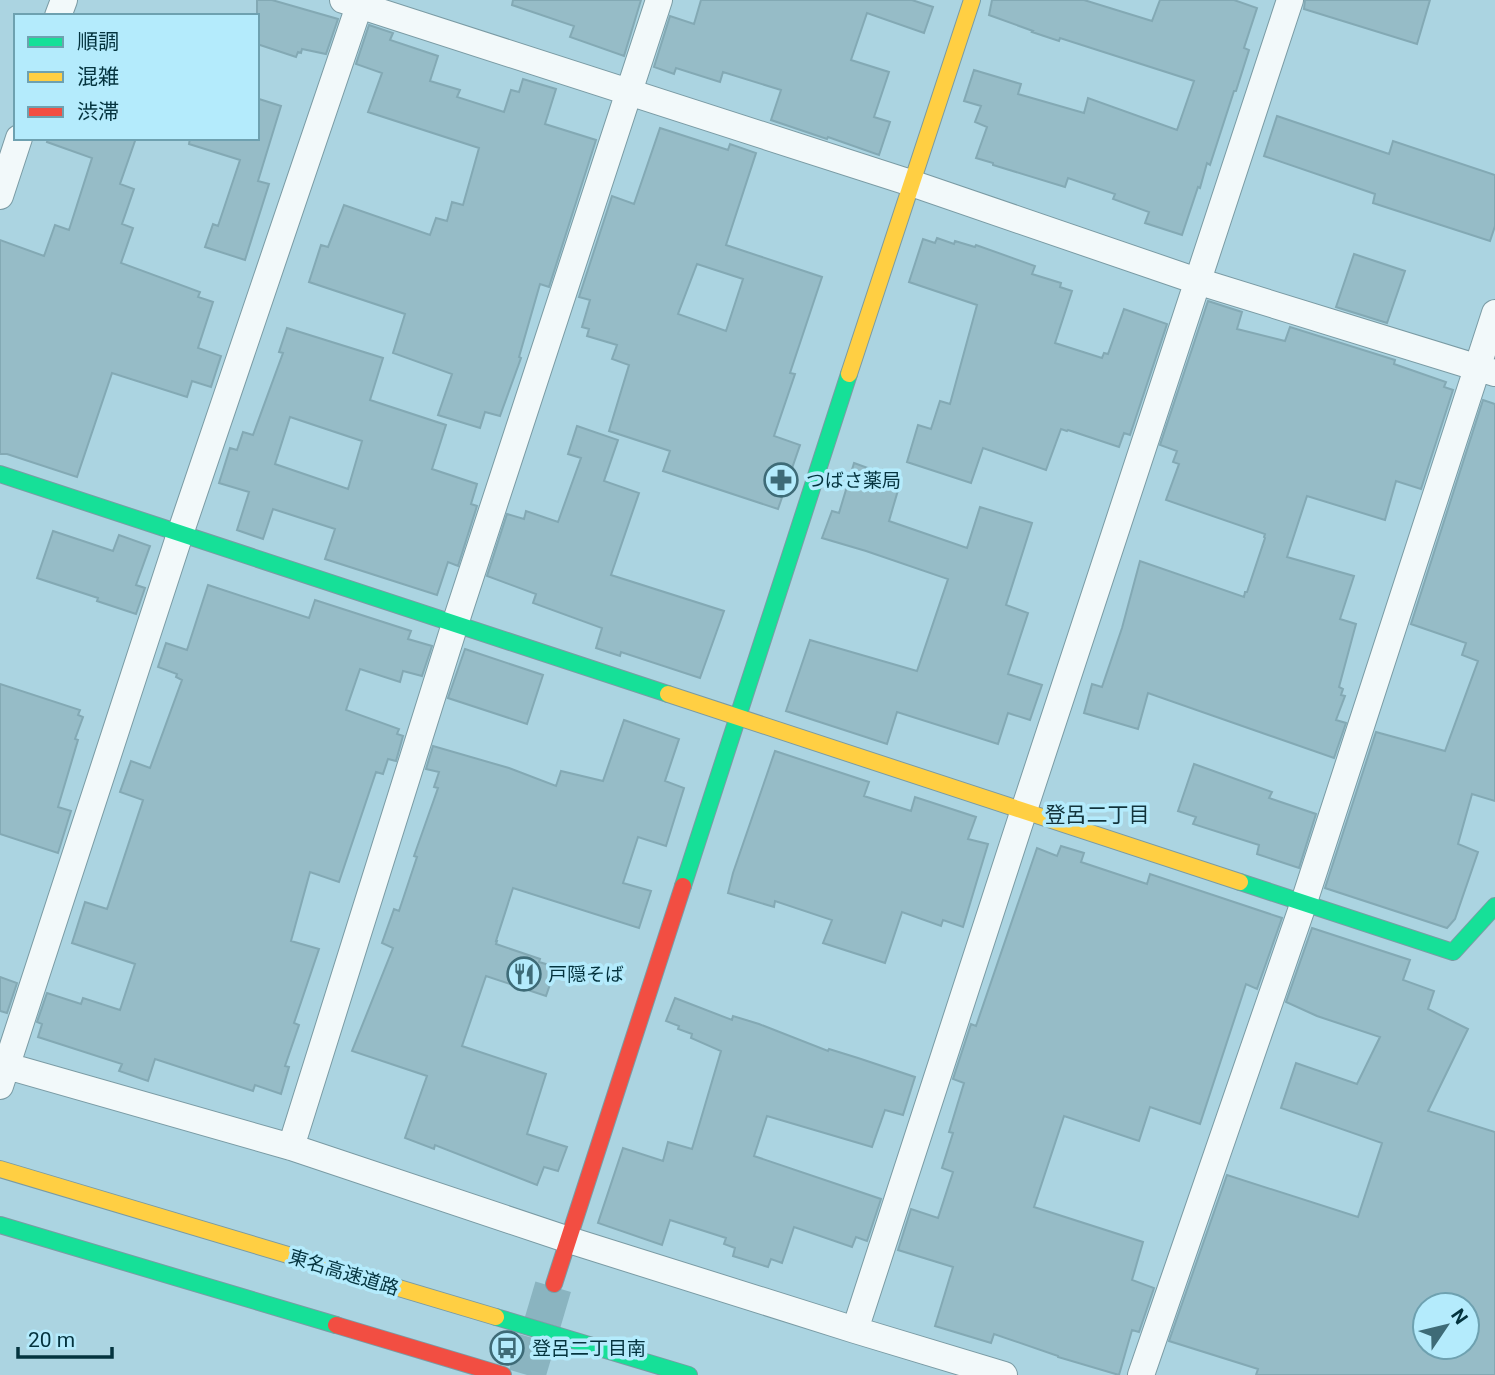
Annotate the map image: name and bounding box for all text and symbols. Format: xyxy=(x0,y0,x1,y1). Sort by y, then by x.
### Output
legend xyxy=(14,14,259,140)
text: 順調 xyxy=(77,30,119,54)
text: 混雑 xyxy=(77,65,119,89)
text: 渋滞 xyxy=(77,100,119,124)
pharmacy icon: つばさ薬局 xyxy=(762,461,800,499)
place label: つばさ薬局 xyxy=(806,469,901,492)
district label: 登呂二丁目 xyxy=(1045,803,1150,827)
restaurant icon: 戸隠そば xyxy=(505,955,543,993)
place label: 戸隠そば xyxy=(548,963,624,986)
street label: 東名高速道路 xyxy=(286,1245,402,1300)
north arrow xyxy=(1411,1291,1481,1361)
text: N xyxy=(1446,1304,1473,1329)
scale bar xyxy=(18,1316,112,1360)
text: 20 m xyxy=(28,1328,75,1352)
bus stop icon: 登呂二丁目南 xyxy=(488,1329,526,1367)
place label: 登呂二丁目南 xyxy=(532,1337,646,1360)

